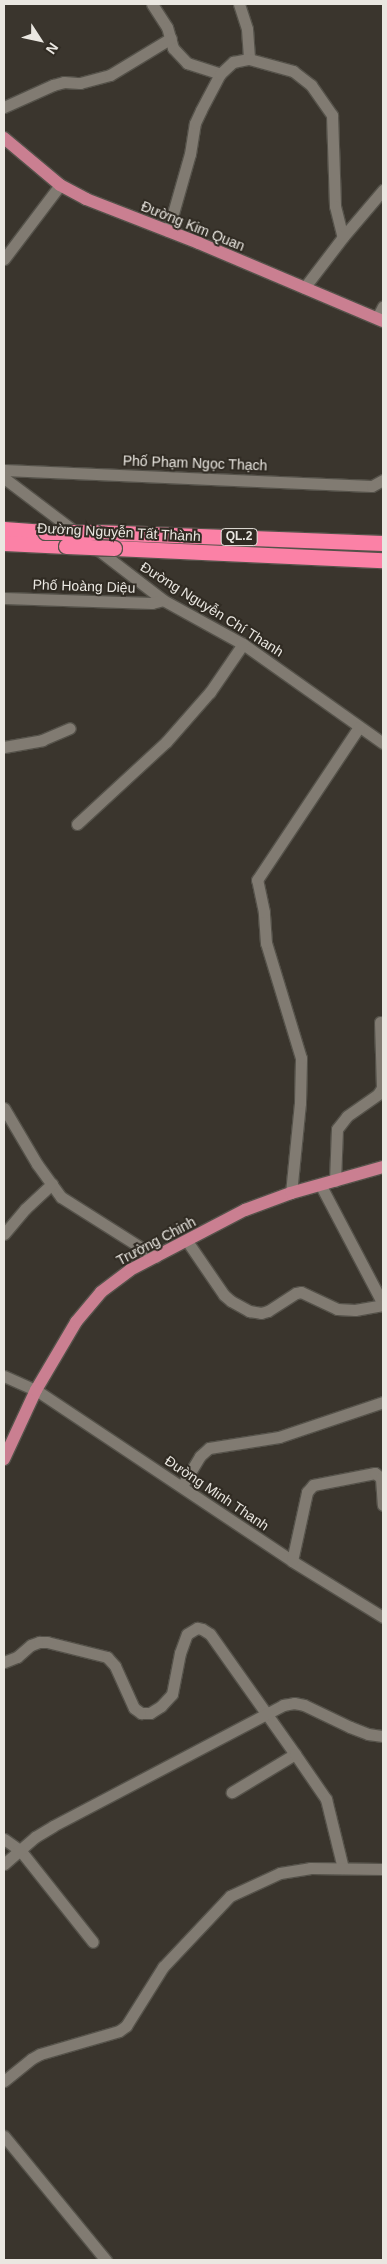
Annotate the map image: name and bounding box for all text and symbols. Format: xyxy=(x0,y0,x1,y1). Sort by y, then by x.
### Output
north arrow xyxy=(15,15,65,65)
text: N xyxy=(43,40,62,57)
street label: Đường Kim Quan xyxy=(139,198,247,254)
street label: Phố Phạm Ngọc Thạch xyxy=(122,452,268,474)
street label: Đường Nguyễn Tất Thành xyxy=(37,519,201,545)
road number: QL.2 xyxy=(220,528,258,546)
street label: Đường Nguyễn Chí Thanh xyxy=(137,558,287,660)
street label: Phố Hoàng Diệu xyxy=(32,576,136,596)
street label: Trường Chinh xyxy=(114,1213,198,1269)
street label: Đường Minh Thanh xyxy=(162,1452,272,1534)

